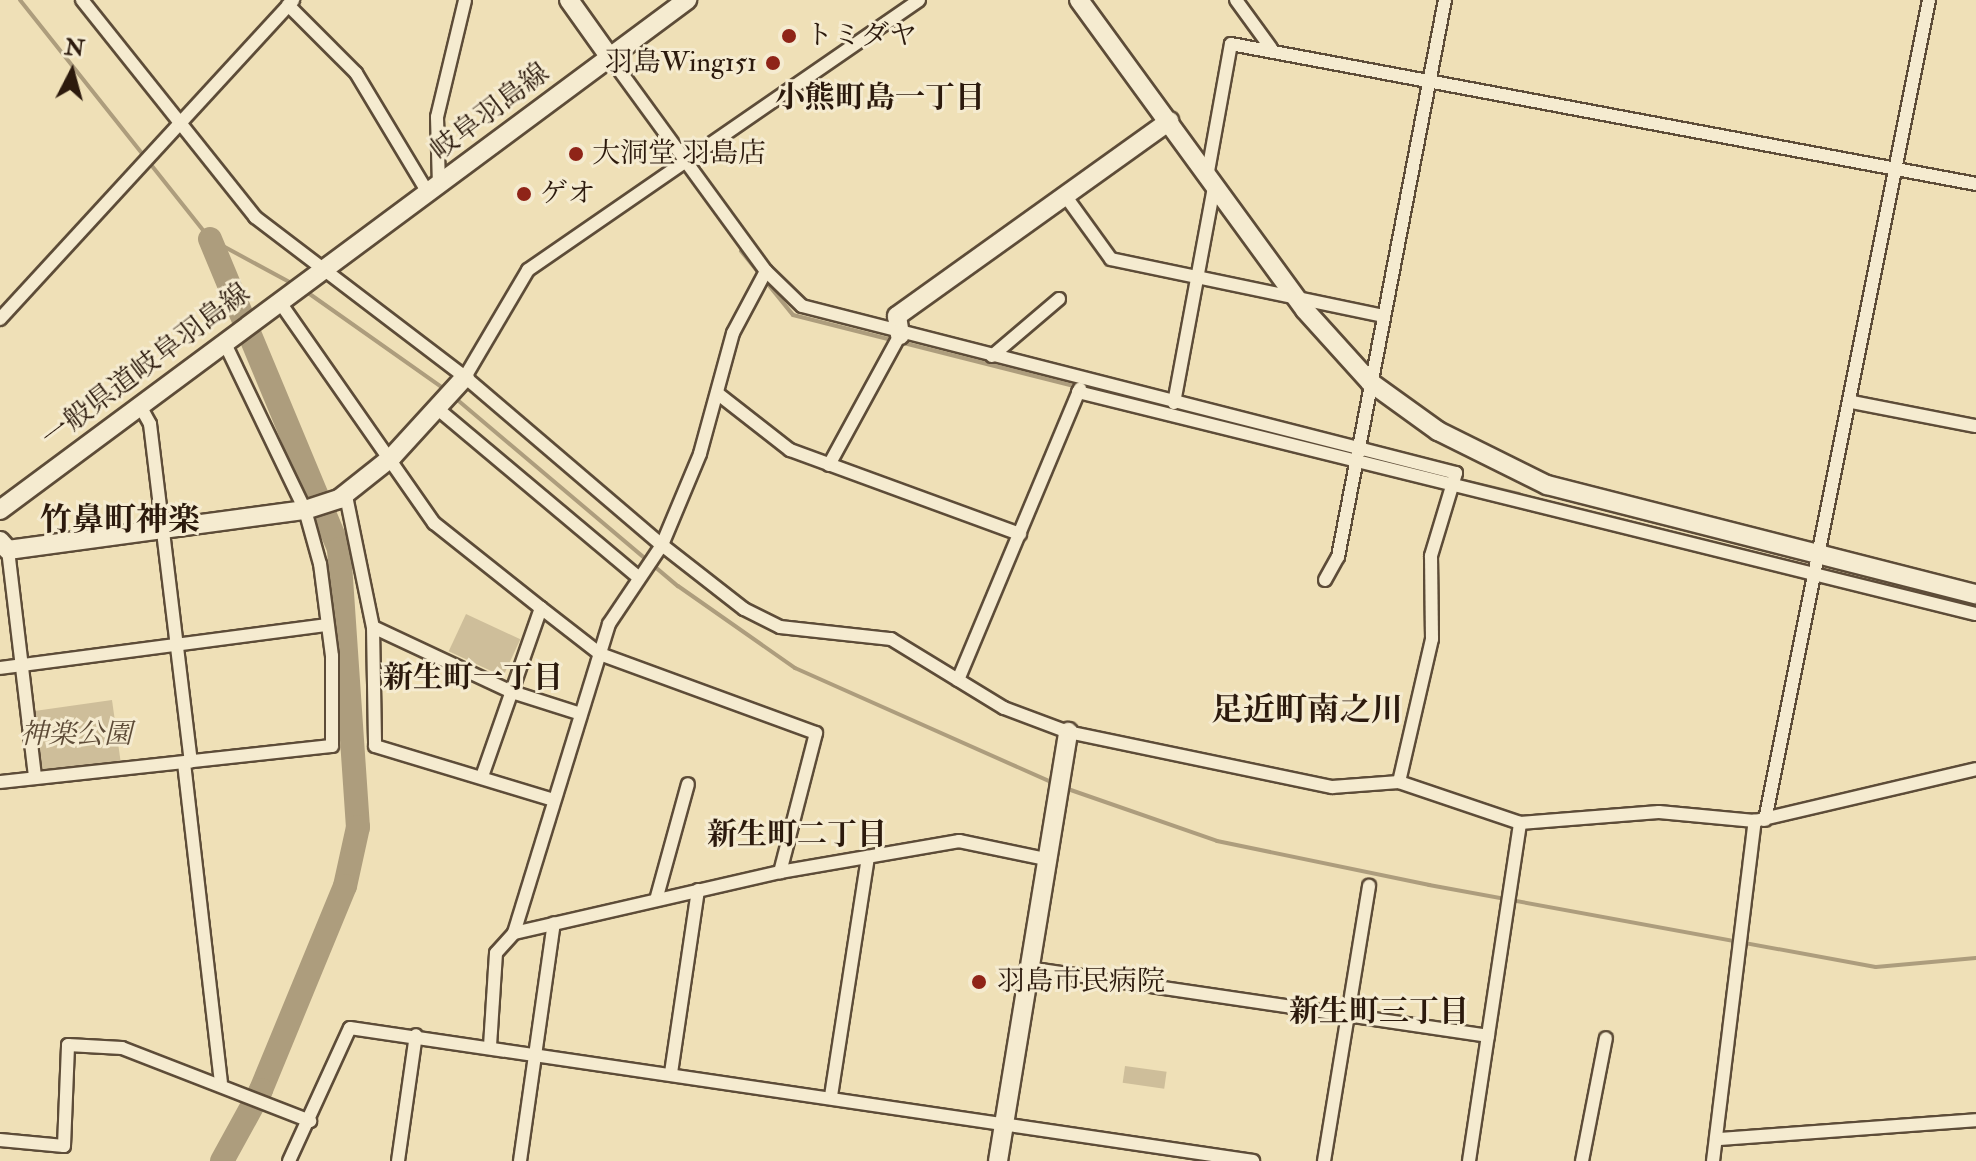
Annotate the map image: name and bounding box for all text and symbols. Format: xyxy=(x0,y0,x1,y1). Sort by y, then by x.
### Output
place label: トミダヤ xyxy=(805,19,917,53)
marker: トミダヤ xyxy=(780,27,798,45)
north arrow xyxy=(32,32,112,112)
text: N xyxy=(63,33,86,63)
place label: 羽島Wing151 xyxy=(605,46,757,80)
marker: 羽島Wing151 xyxy=(764,54,782,72)
street label: 岐阜羽島線 xyxy=(424,56,556,168)
district label: 小熊町島一丁目 xyxy=(775,80,985,116)
place label: 大洞堂 羽島店 xyxy=(592,137,766,171)
marker: 大洞堂 羽島店 xyxy=(567,145,585,163)
place label: ゲオ xyxy=(540,177,596,211)
marker: ゲオ xyxy=(515,185,533,203)
street label: 一般県道岐阜羽島線 xyxy=(35,277,257,455)
district label: 竹鼻町神楽 xyxy=(40,501,200,539)
district label: 新生町一丁目 xyxy=(383,660,563,696)
district label: 足近町南之川 xyxy=(1211,691,1403,729)
park label: 神楽公園 xyxy=(20,718,132,752)
district label: 新生町二丁目 xyxy=(707,817,887,853)
place label: 羽島市民病院 xyxy=(997,965,1165,999)
marker: 羽島市民病院 xyxy=(968,971,990,993)
district label: 新生町三丁目 xyxy=(1289,994,1469,1030)

